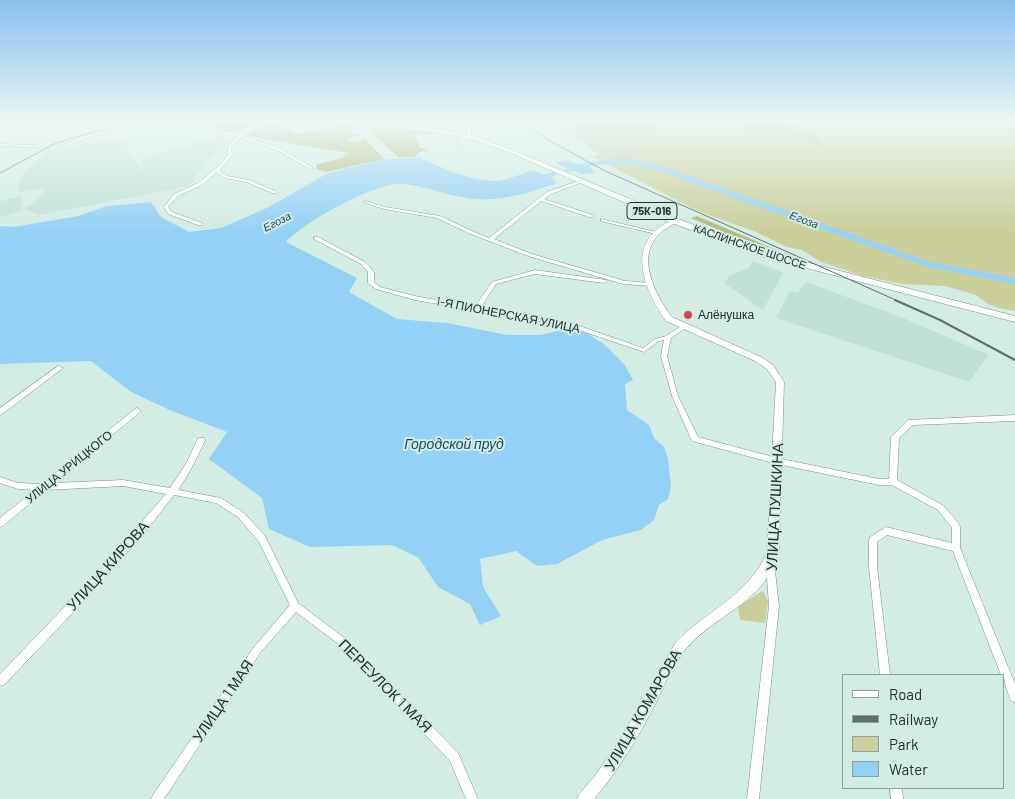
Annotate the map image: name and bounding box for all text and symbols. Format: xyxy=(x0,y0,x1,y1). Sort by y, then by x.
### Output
road number: 75К-016 xyxy=(627,202,677,220)
water label: Егоза xyxy=(261,209,293,235)
water label: Егоза xyxy=(788,209,820,231)
street label: КАСЛИНСКОЕ ШОССЕ xyxy=(692,221,808,273)
street label: 1-Я ПИОНЕРСКАЯ УЛИЦА xyxy=(435,294,581,336)
place label: Алёнушка xyxy=(698,308,754,322)
marker: Алёнушка xyxy=(682,309,694,321)
street label: УЛИЦА УРИЦКОГО xyxy=(23,428,115,506)
water label: Городской пруд xyxy=(404,436,504,452)
street label: УЛИЦА ПУШКИНА xyxy=(763,443,787,571)
street label: УЛИЦА КИРОВА xyxy=(63,518,153,614)
street label: ПЕРЕУЛОК 1 МАЯ xyxy=(335,636,435,736)
street label: УЛИЦА КОМАРОВА xyxy=(601,646,685,774)
street label: УЛИЦА 1 МАЯ xyxy=(189,656,257,746)
legend xyxy=(842,674,1005,789)
text: Road xyxy=(889,685,922,703)
text: Railway xyxy=(889,710,938,728)
text: Park xyxy=(889,735,918,753)
text: Water xyxy=(889,760,928,778)

